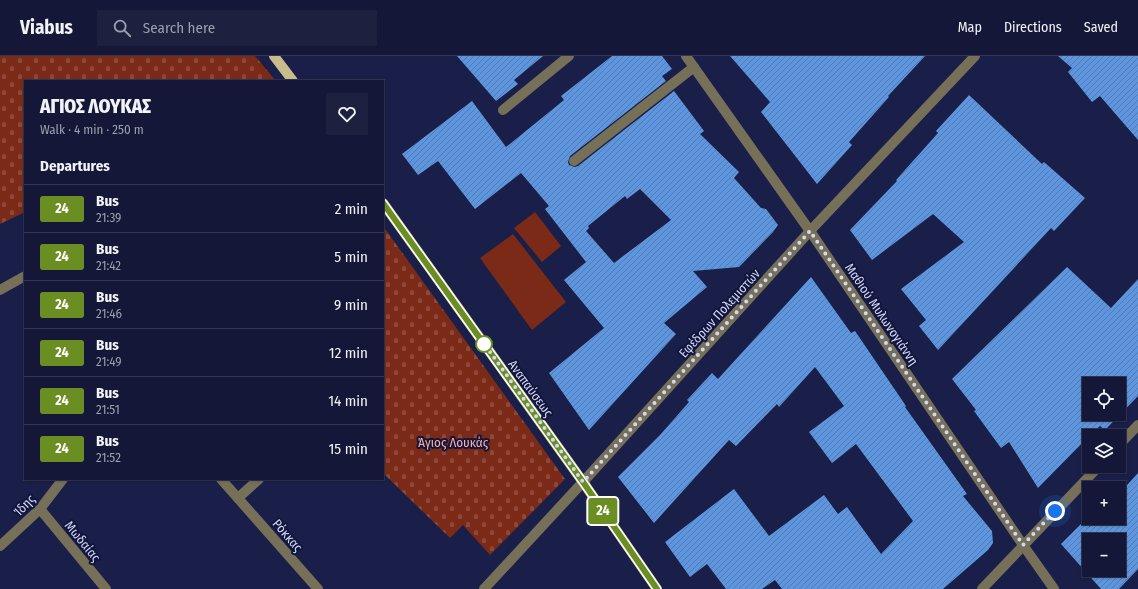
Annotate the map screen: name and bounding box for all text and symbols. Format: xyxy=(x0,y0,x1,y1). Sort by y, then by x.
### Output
search box xyxy=(97,10,377,46)
text: Viabus xyxy=(20,16,73,39)
icon: search xyxy=(111,17,133,39)
text: Search here xyxy=(143,19,215,37)
text: Map xyxy=(958,19,982,36)
text: Directions xyxy=(1004,19,1062,36)
text: Saved xyxy=(1084,19,1118,36)
button: heart xyxy=(326,93,368,135)
text: ΑΓΙΟΣ ΛΟΥΚΑΣ xyxy=(40,95,151,118)
text: Walk · 4 min · 250 m xyxy=(40,122,144,137)
text: Departures xyxy=(40,157,110,175)
text: Bus xyxy=(96,192,119,210)
text: 24 xyxy=(55,200,69,217)
text: 2 min xyxy=(335,200,368,218)
text: 21:39 xyxy=(96,210,121,225)
text: Bus xyxy=(96,240,119,258)
text: 24 xyxy=(55,248,69,265)
text: 5 min xyxy=(334,248,368,266)
text: 21:42 xyxy=(96,258,121,273)
street label: Μαθιού Μυλωνογιάννη xyxy=(842,260,921,368)
street label: Εφέδρων Πολεμιστών xyxy=(676,266,763,361)
text: Bus xyxy=(96,288,119,306)
text: 24 xyxy=(55,296,69,313)
text: 9 min xyxy=(334,296,368,314)
text: 21:46 xyxy=(96,306,122,321)
unlabelled marker xyxy=(475,335,493,353)
text: Bus xyxy=(96,336,119,354)
text: 24 xyxy=(55,344,69,361)
text: 12 min xyxy=(329,344,368,362)
text: 21:49 xyxy=(96,354,122,369)
street label: Αναπαύσεως xyxy=(505,357,557,420)
map controls xyxy=(1082,377,1126,577)
button: locate xyxy=(1082,377,1126,421)
text: Bus xyxy=(96,384,119,402)
text: 24 xyxy=(55,392,69,409)
text: 14 min xyxy=(328,392,368,410)
text: 21:51 xyxy=(96,402,120,417)
button: layers xyxy=(1082,429,1126,473)
text: Bus xyxy=(96,432,119,450)
park label: Άγιος Λουκάς xyxy=(418,435,489,450)
text: 24 xyxy=(55,440,69,457)
text: 15 min xyxy=(329,440,368,458)
text: 21:52 xyxy=(96,450,121,465)
button: + xyxy=(1082,481,1126,525)
street label: Ίδης xyxy=(11,491,38,519)
line badge: 24 xyxy=(585,498,621,524)
your location xyxy=(1045,501,1065,521)
text: 24 xyxy=(596,502,610,519)
street label: Ρόκκας xyxy=(270,516,306,555)
street label: Μωδαίας xyxy=(62,518,104,565)
button: − xyxy=(1082,533,1126,577)

